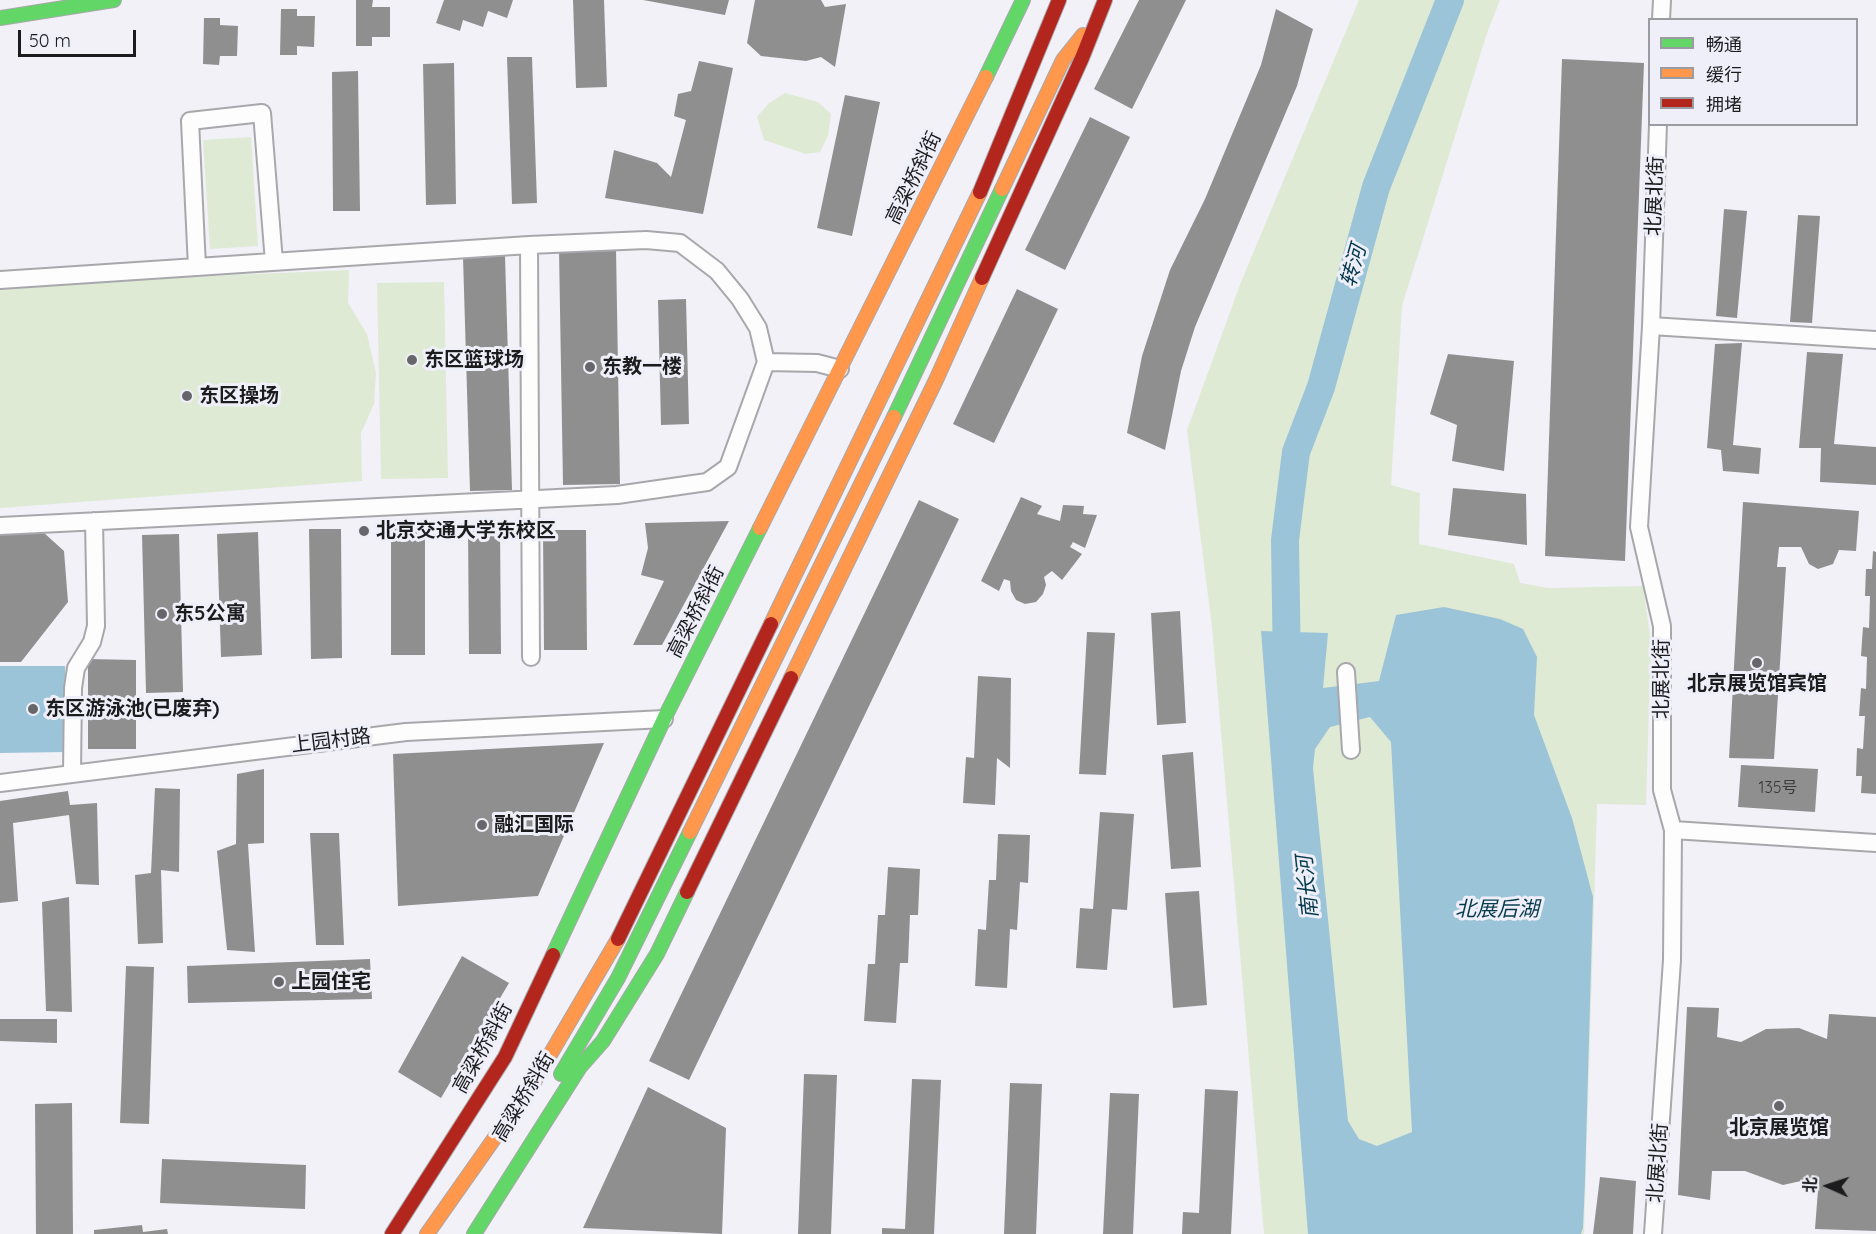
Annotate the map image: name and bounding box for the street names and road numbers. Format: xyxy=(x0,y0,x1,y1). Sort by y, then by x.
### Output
street label: 高梁桥斜街 xyxy=(881,128,947,228)
street label: 北展北街 xyxy=(1642,156,1668,236)
street label: 高梁桥斜街 xyxy=(663,562,729,662)
street label: 北展北街 xyxy=(1650,639,1674,719)
street label: 上园村路 xyxy=(290,724,372,758)
street label: 高梁桥斜街 xyxy=(448,998,518,1098)
street label: 高粱桥斜街 xyxy=(488,1048,560,1146)
street label: 北展北街 xyxy=(1643,1122,1673,1204)

